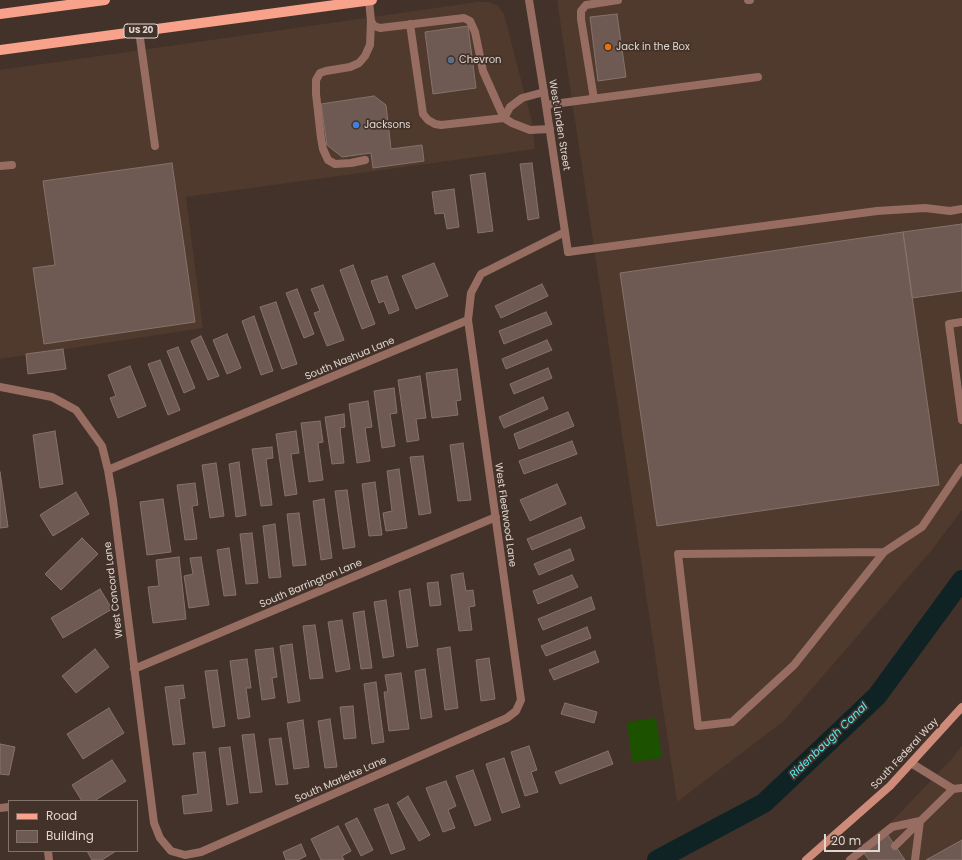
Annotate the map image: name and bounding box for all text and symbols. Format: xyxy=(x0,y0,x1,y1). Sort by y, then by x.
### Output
road number: US 20 xyxy=(124,24,158,38)
place label: Jack in the Box xyxy=(616,41,690,53)
marker: Jack in the Box xyxy=(603,42,613,52)
place label: Chevron xyxy=(459,54,501,66)
marker: Chevron xyxy=(446,55,456,65)
street label: West Linden Street xyxy=(546,79,572,171)
place label: Jacksons xyxy=(364,119,411,131)
marker: Jacksons xyxy=(351,120,361,130)
street label: South Nashua Lane xyxy=(303,335,397,383)
street label: West Fleetwood Lane xyxy=(492,462,518,568)
street label: West Concord Lane xyxy=(102,541,126,639)
street label: South Barrington Lane xyxy=(258,557,364,611)
water label: Ridenbaugh Canal xyxy=(787,700,871,782)
street label: South Federal Way xyxy=(869,716,941,792)
street label: South Marlette Lane xyxy=(293,754,389,806)
legend xyxy=(8,800,138,852)
text: Road xyxy=(46,807,77,824)
scale bar xyxy=(826,826,882,852)
text: Building xyxy=(46,827,94,844)
text: 20 m xyxy=(831,832,861,849)

